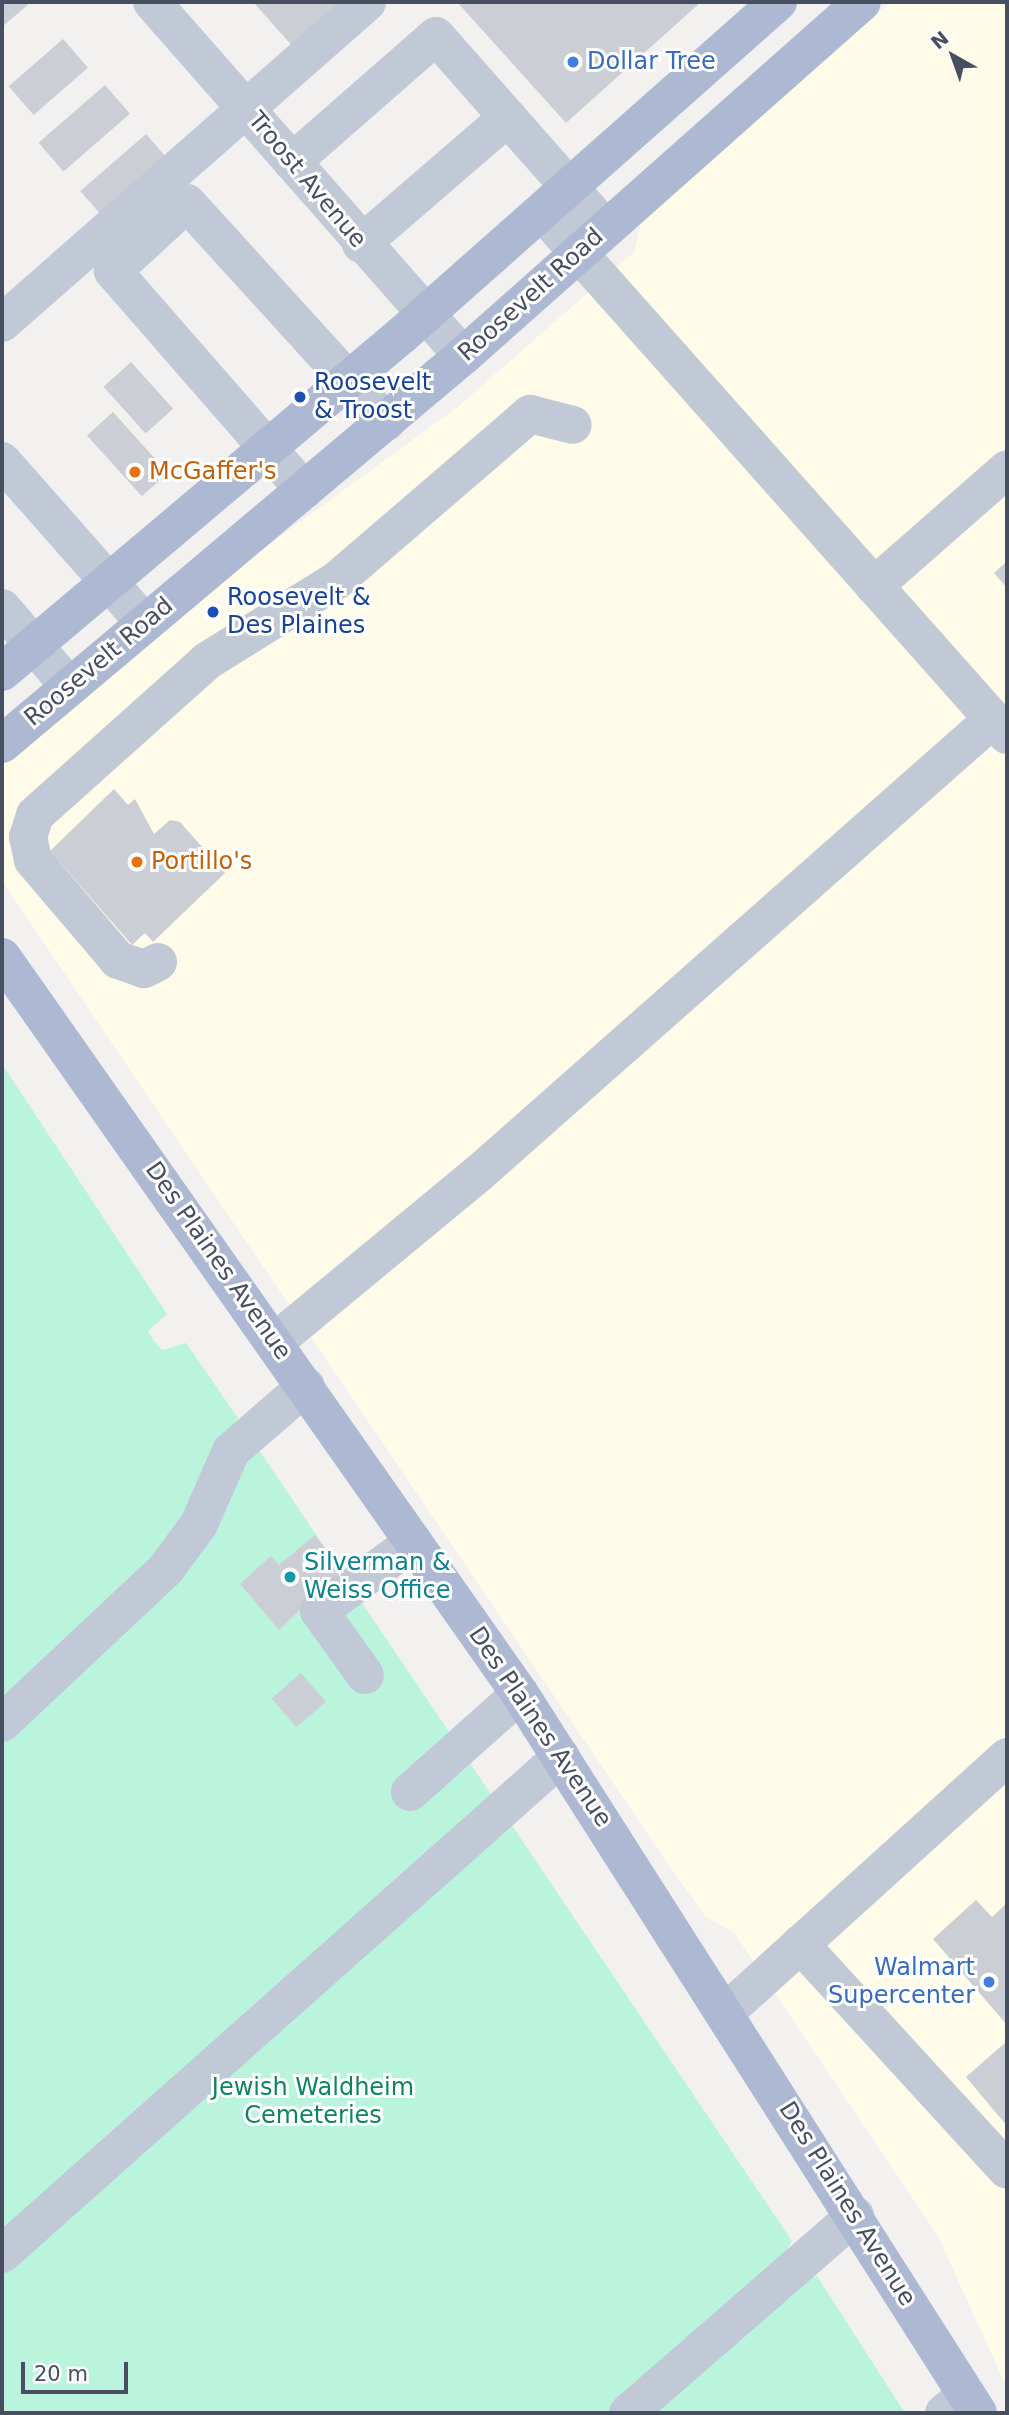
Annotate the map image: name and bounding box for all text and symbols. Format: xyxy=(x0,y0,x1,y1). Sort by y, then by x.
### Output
north arrow xyxy=(918,21,988,91)
text: N xyxy=(926,26,953,53)
place label: Dollar Tree xyxy=(587,48,716,76)
marker: Dollar Tree xyxy=(565,54,581,70)
street label: Troost Avenue xyxy=(242,106,372,254)
street label: Roosevelt Road xyxy=(453,222,609,368)
place label: Roosevelt & Troost xyxy=(314,369,431,425)
marker: Roosevelt & Troost xyxy=(292,389,308,405)
place label: McGaffer's xyxy=(149,458,276,486)
marker: McGaffer's xyxy=(127,464,143,480)
place label: Roosevelt & Des Plaines xyxy=(227,584,371,640)
street label: Roosevelt Road xyxy=(19,591,179,733)
marker: Roosevelt & Des Plaines xyxy=(205,604,221,620)
place label: Portillo's xyxy=(151,848,252,876)
marker: Portillo's xyxy=(129,854,145,870)
street label: Des Plaines Avenue xyxy=(139,1156,297,1366)
place label: Silverman & Weiss Office xyxy=(304,1549,451,1605)
marker: Silverman & Weiss Office xyxy=(282,1569,298,1585)
street label: Des Plaines Avenue xyxy=(462,1621,618,1833)
place label: Walmart Supercenter xyxy=(828,1954,975,2010)
marker: Walmart Supercenter xyxy=(981,1974,997,1990)
park label: Jewish Waldheim Cemeteries xyxy=(212,2074,414,2130)
street label: Des Plaines Avenue xyxy=(772,2097,922,2311)
scale bar xyxy=(24,2348,131,2392)
text: 20 m xyxy=(34,2362,88,2386)

